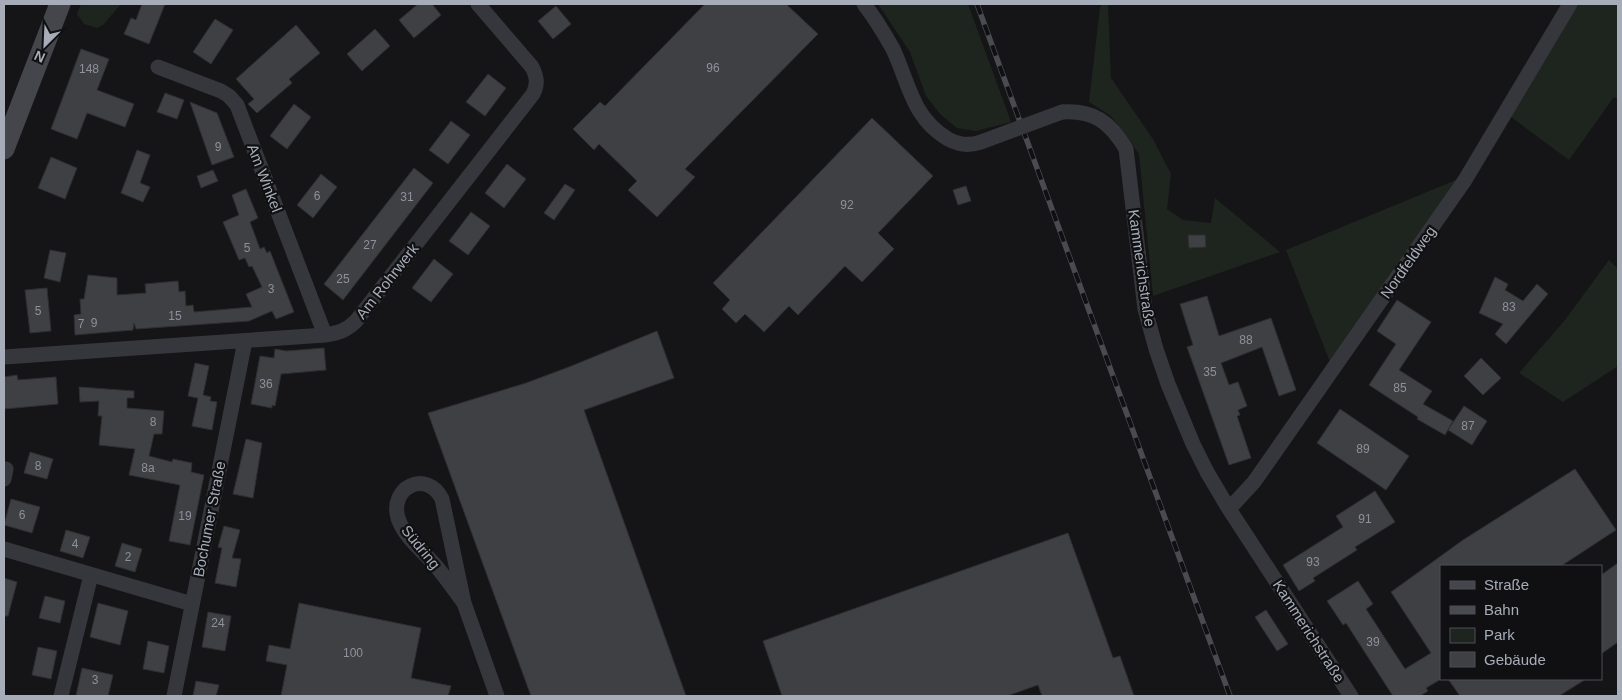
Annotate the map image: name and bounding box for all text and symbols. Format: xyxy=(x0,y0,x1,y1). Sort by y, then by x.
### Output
north arrow xyxy=(20,20,70,70)
text: N xyxy=(32,48,48,66)
house number: 96 xyxy=(706,61,720,75)
house number: 148 xyxy=(79,62,99,76)
house number: 9 xyxy=(215,140,222,154)
street label: Am Winkel xyxy=(244,141,286,215)
house number: 6 xyxy=(314,189,321,203)
house number: 31 xyxy=(400,190,414,204)
house number: 92 xyxy=(840,198,854,212)
street label: Kammerichstraße xyxy=(1125,208,1159,328)
street label: Nordfeldweg xyxy=(1377,223,1439,301)
house number: 27 xyxy=(363,238,377,252)
street label: Am Rohrwerk xyxy=(352,240,422,322)
house number: 5 xyxy=(244,241,251,255)
house number: 25 xyxy=(336,272,350,286)
house number: 3 xyxy=(268,282,275,296)
house number: 83 xyxy=(1502,300,1516,314)
house number: 5 xyxy=(35,304,42,318)
house number: 15 xyxy=(168,309,182,323)
house number: 9 xyxy=(91,316,98,330)
house number: 7 xyxy=(78,317,85,331)
house number: 88 xyxy=(1239,333,1253,347)
house number: 35 xyxy=(1203,365,1217,379)
house number: 36 xyxy=(259,377,273,391)
house number: 85 xyxy=(1393,381,1407,395)
house number: 8 xyxy=(150,415,157,429)
house number: 87 xyxy=(1461,419,1475,433)
house number: 89 xyxy=(1356,442,1370,456)
house number: 8 xyxy=(35,459,42,473)
street label: Bochumer Straße xyxy=(189,460,229,578)
house number: 8a xyxy=(141,461,155,475)
house number: 6 xyxy=(19,508,26,522)
house number: 19 xyxy=(178,509,192,523)
house number: 91 xyxy=(1358,512,1372,526)
street label: Südring xyxy=(398,522,444,572)
house number: 4 xyxy=(72,537,79,551)
house number: 2 xyxy=(125,550,132,564)
house number: 93 xyxy=(1306,555,1320,569)
legend xyxy=(1440,565,1602,680)
text: Straße xyxy=(1484,576,1529,593)
street label: Kammerichstraße xyxy=(1270,577,1348,685)
text: Bahn xyxy=(1484,601,1519,618)
house number: 24 xyxy=(211,616,225,630)
text: Park xyxy=(1484,626,1515,643)
house number: 39 xyxy=(1366,635,1380,649)
house number: 100 xyxy=(343,646,363,660)
text: Gebäude xyxy=(1484,651,1546,668)
house number: 3 xyxy=(92,673,99,687)

